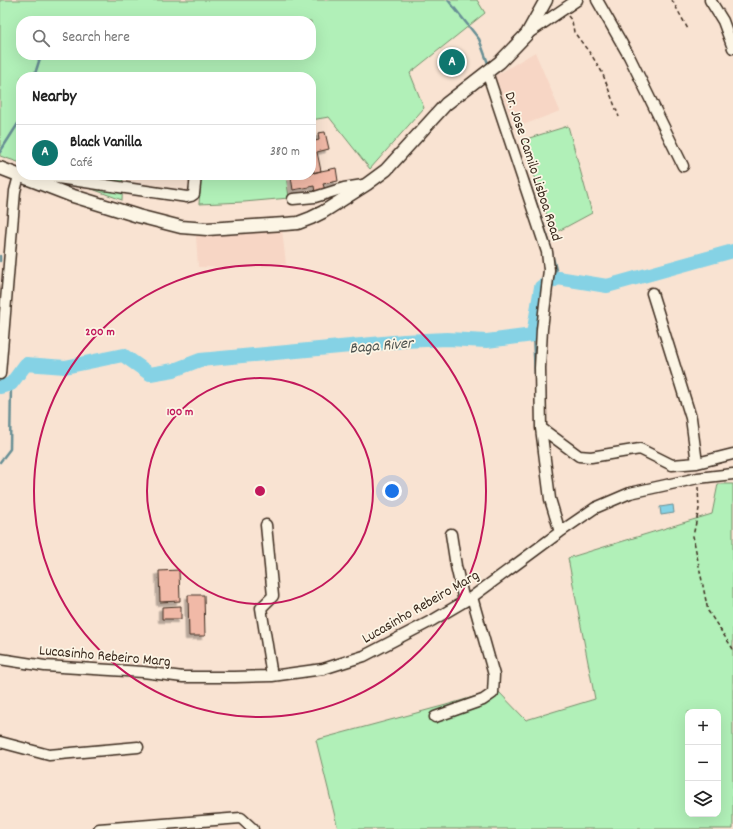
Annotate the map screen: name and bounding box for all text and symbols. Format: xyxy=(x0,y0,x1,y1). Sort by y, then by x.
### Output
search box xyxy=(16,16,316,60)
icon: search xyxy=(30,27,52,49)
text: Search here xyxy=(62,27,130,49)
pin: A xyxy=(439,47,465,77)
text: Nearby xyxy=(32,86,76,110)
street label: Dr. Jose Camilo Lisboa Road xyxy=(498,89,567,244)
text: Black Vanilla xyxy=(70,132,141,154)
text: A xyxy=(41,143,49,162)
text: 380 m xyxy=(270,143,300,162)
text: Café xyxy=(70,154,93,173)
text: 200 m xyxy=(85,324,115,341)
water label: Baga River xyxy=(349,332,416,361)
text: 100 m xyxy=(167,404,193,421)
your location xyxy=(382,481,402,501)
centre of rings xyxy=(253,484,267,498)
street label: Lucasinho Rebeiro Marg xyxy=(358,565,484,650)
street label: Lucasinho Rebeiro Marg xyxy=(38,640,172,674)
map controls xyxy=(685,709,721,817)
button: + xyxy=(685,709,721,745)
button: − xyxy=(685,745,721,781)
button: layers xyxy=(685,781,721,817)

